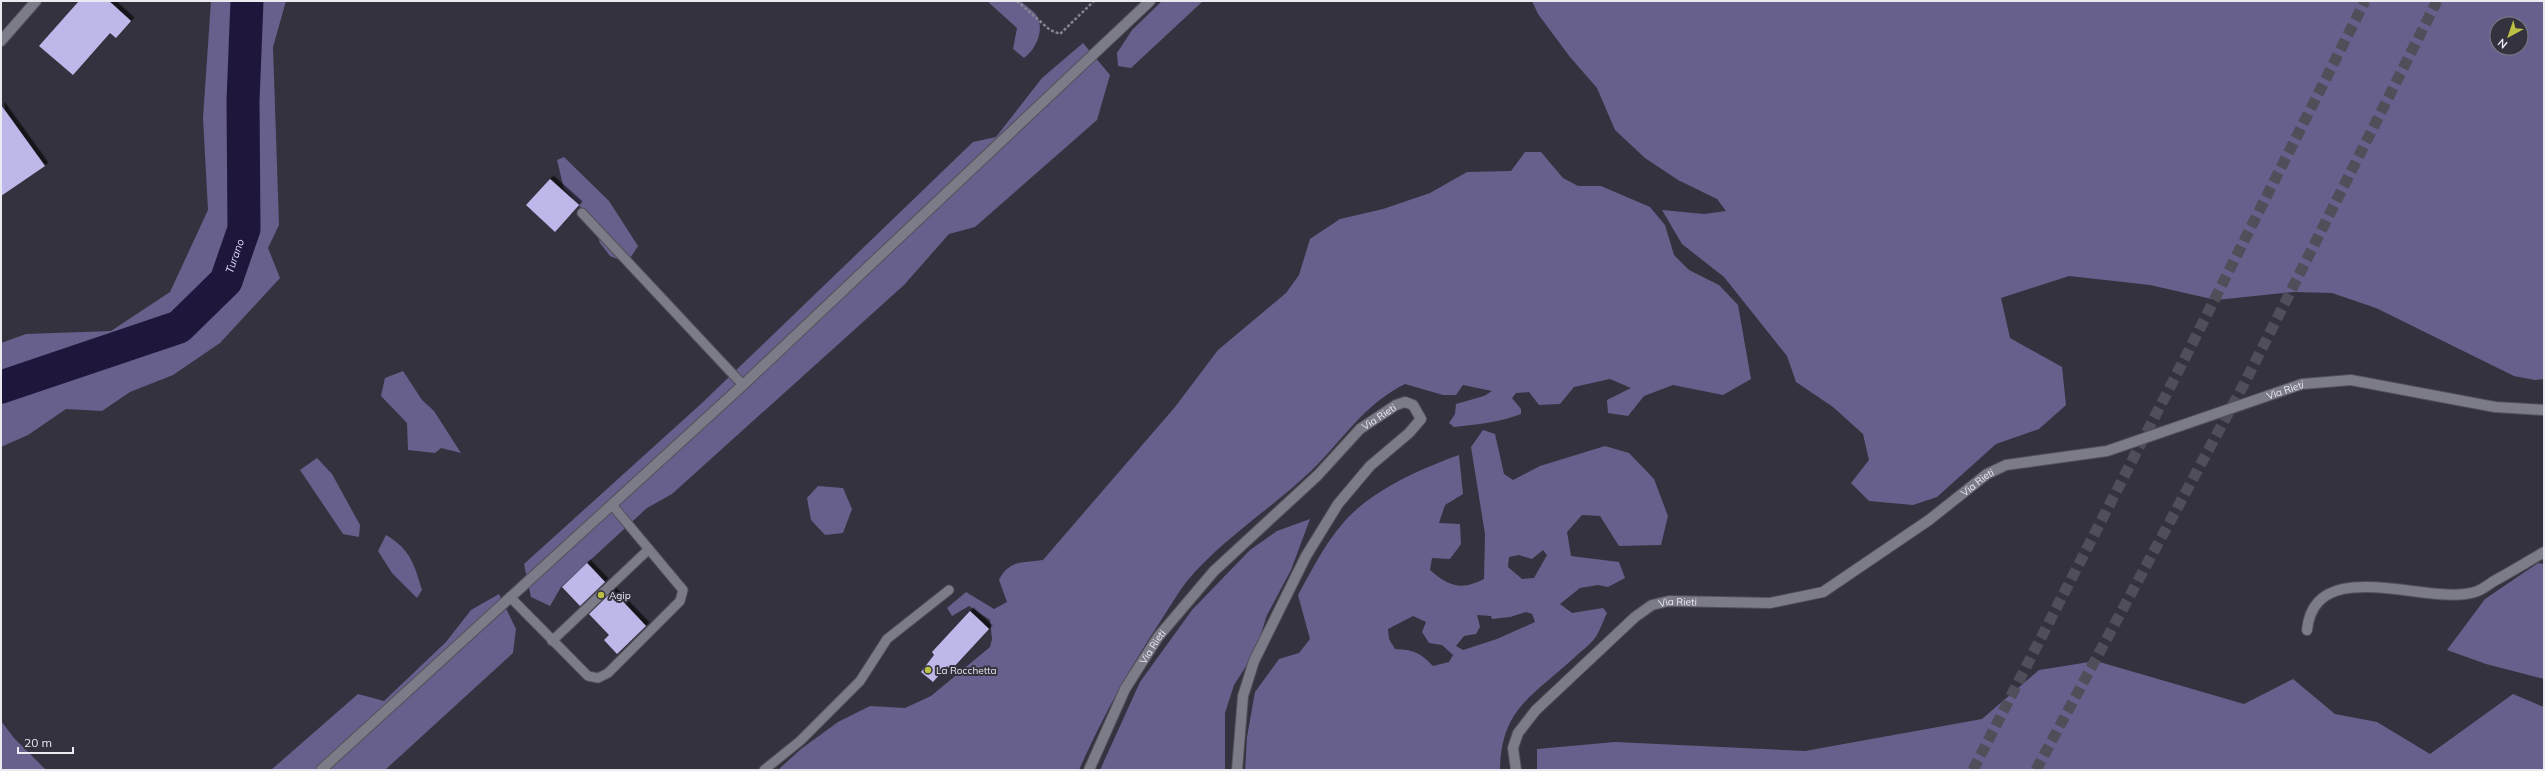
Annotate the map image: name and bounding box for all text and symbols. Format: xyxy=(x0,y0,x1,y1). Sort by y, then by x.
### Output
north arrow xyxy=(2489,16,2529,56)
text: N xyxy=(2495,36,2510,52)
water label: Turano xyxy=(222,237,247,275)
street label: Via Rieti xyxy=(2265,378,2304,403)
street label: Via Rieti xyxy=(1359,401,1399,433)
street label: Via Rieti xyxy=(1958,466,1996,499)
place label: Agip xyxy=(609,589,631,602)
marker: Agip xyxy=(596,590,606,600)
street label: Via Rieti xyxy=(1657,595,1697,610)
street label: Via Rieti xyxy=(1137,627,1169,667)
place label: La Rocchetta xyxy=(936,664,997,677)
marker: La Rocchetta xyxy=(923,665,933,675)
scale bar xyxy=(18,729,73,755)
text: 20 m xyxy=(24,735,52,750)

